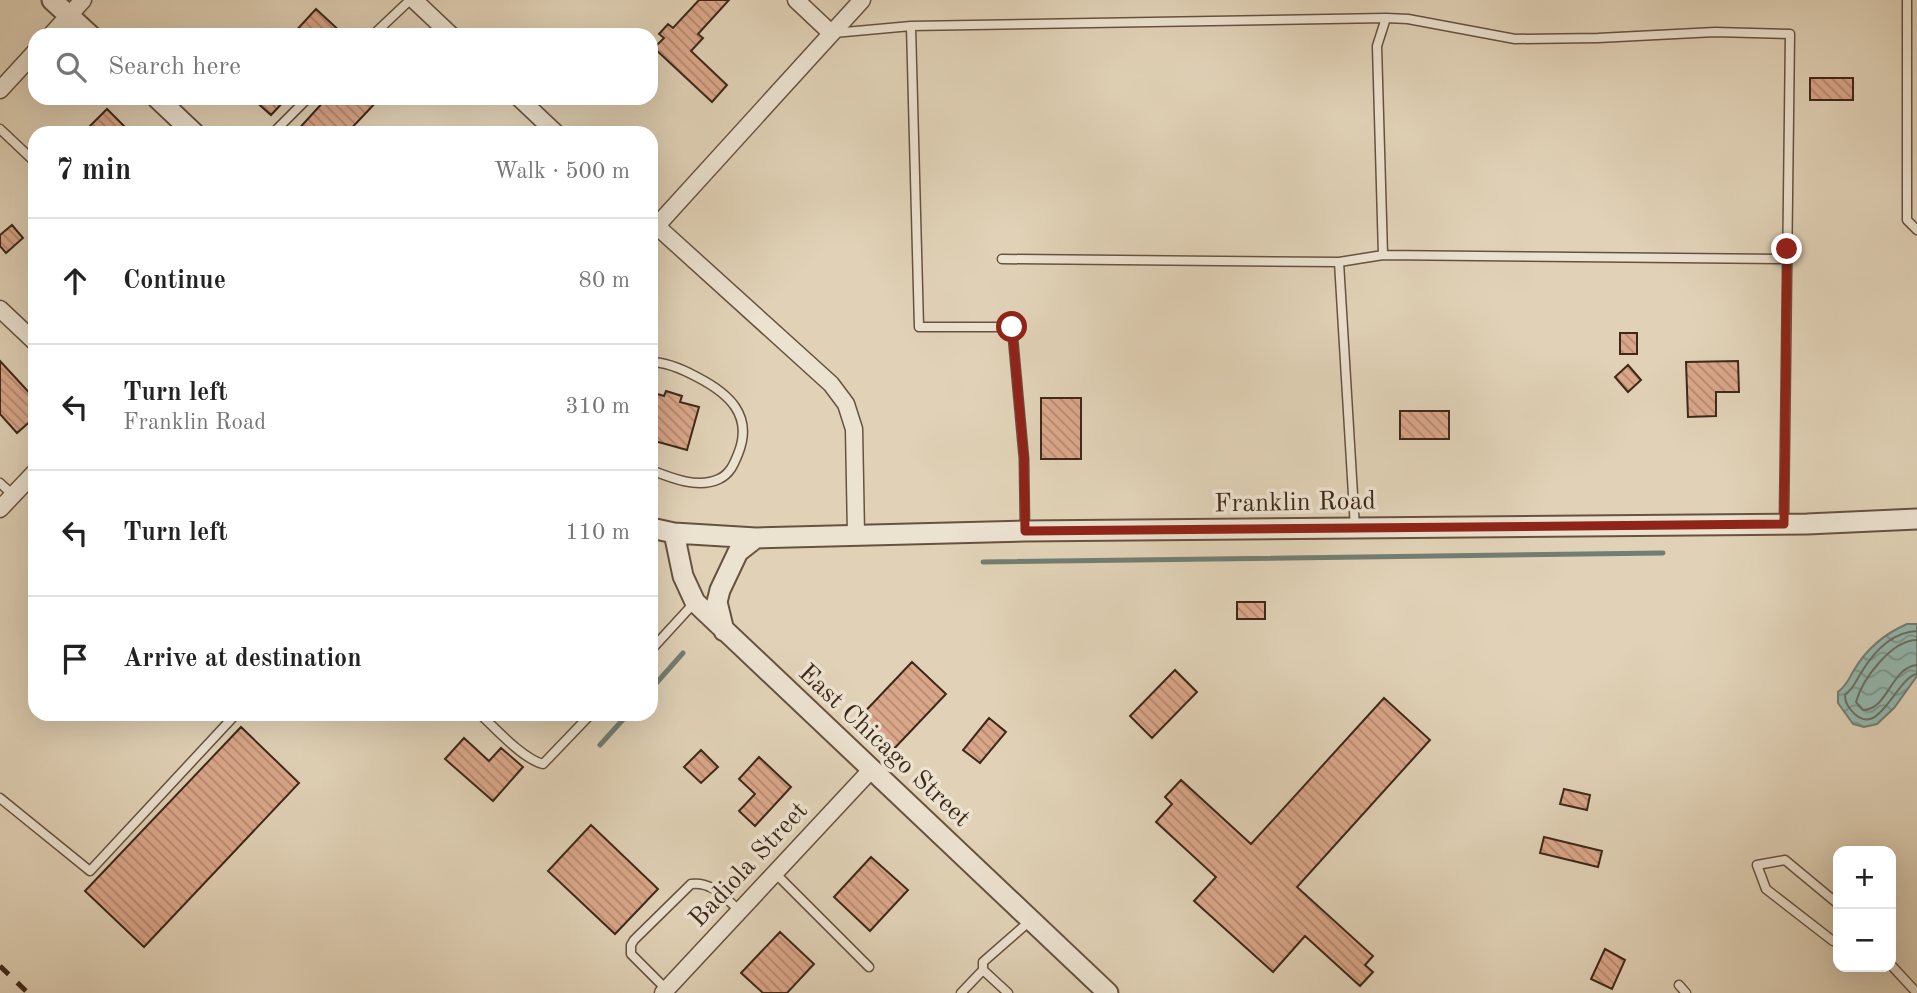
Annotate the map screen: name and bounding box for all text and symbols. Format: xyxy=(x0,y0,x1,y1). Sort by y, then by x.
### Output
search box xyxy=(28,28,658,105)
icon: search xyxy=(52,48,90,86)
text: Search here xyxy=(108,54,241,80)
text: 7 min xyxy=(56,156,131,186)
text: Walk · 500 m xyxy=(494,160,630,183)
route end xyxy=(1771,233,1802,264)
icon: ahead xyxy=(56,262,94,300)
text: Continue xyxy=(123,268,226,294)
text: 80 m xyxy=(579,269,630,292)
route start xyxy=(996,311,1027,342)
text: Turn left xyxy=(123,380,228,406)
icon: left xyxy=(56,388,94,426)
text: 310 m xyxy=(565,395,630,418)
text: Franklin Road xyxy=(123,411,266,434)
street label: Franklin Road xyxy=(1214,489,1376,517)
icon: left xyxy=(56,514,94,552)
text: Turn left xyxy=(123,520,228,546)
text: 110 m xyxy=(565,521,630,544)
icon: arrive xyxy=(56,640,94,678)
text: Arrive at destination xyxy=(123,646,362,672)
street label: East Chicago Street xyxy=(793,660,975,832)
street label: Badiola Street xyxy=(685,798,813,932)
map controls xyxy=(1833,846,1896,972)
button: + xyxy=(1833,846,1896,909)
button: − xyxy=(1833,909,1896,972)

